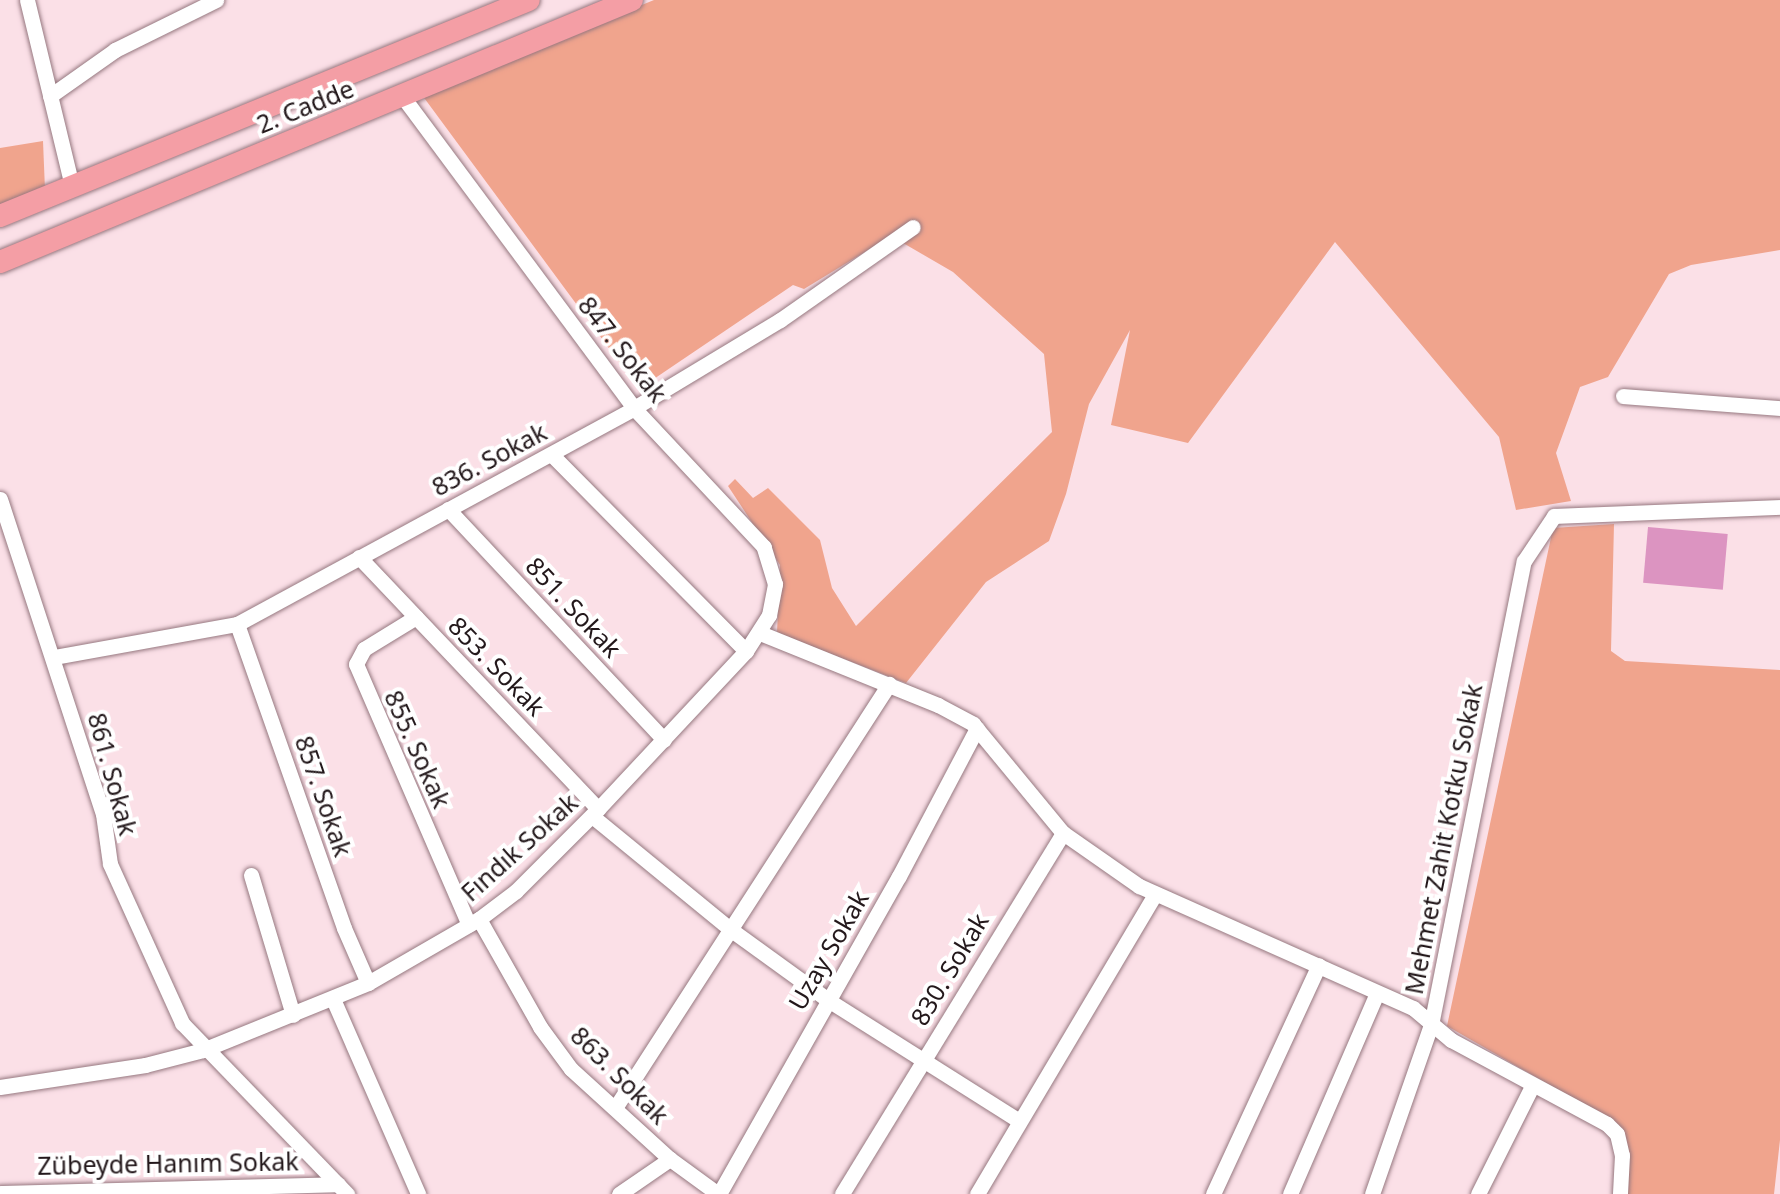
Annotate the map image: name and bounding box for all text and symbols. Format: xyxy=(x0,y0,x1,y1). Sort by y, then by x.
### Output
street label: 2. Cadde xyxy=(252,73,358,139)
street label: 847. Sokak xyxy=(572,290,674,408)
street label: 836. Sokak xyxy=(426,416,552,502)
street label: 851. Sokak xyxy=(520,551,628,663)
street label: 853. Sokak xyxy=(443,610,551,722)
street label: Mehmet Zahit Kotku Sokak xyxy=(1398,681,1488,997)
street label: 855. Sokak xyxy=(379,685,457,813)
street label: 861. Sokak xyxy=(82,709,144,839)
street label: 857. Sokak xyxy=(289,732,359,860)
street label: Fındık Sokak xyxy=(455,787,583,907)
street label: Uzay Sokak xyxy=(782,885,874,1015)
street label: 830. Sokak xyxy=(904,907,994,1031)
street label: 863. Sokak xyxy=(565,1020,675,1130)
street label: Zübeyde Hanım Sokak xyxy=(37,1146,299,1180)

